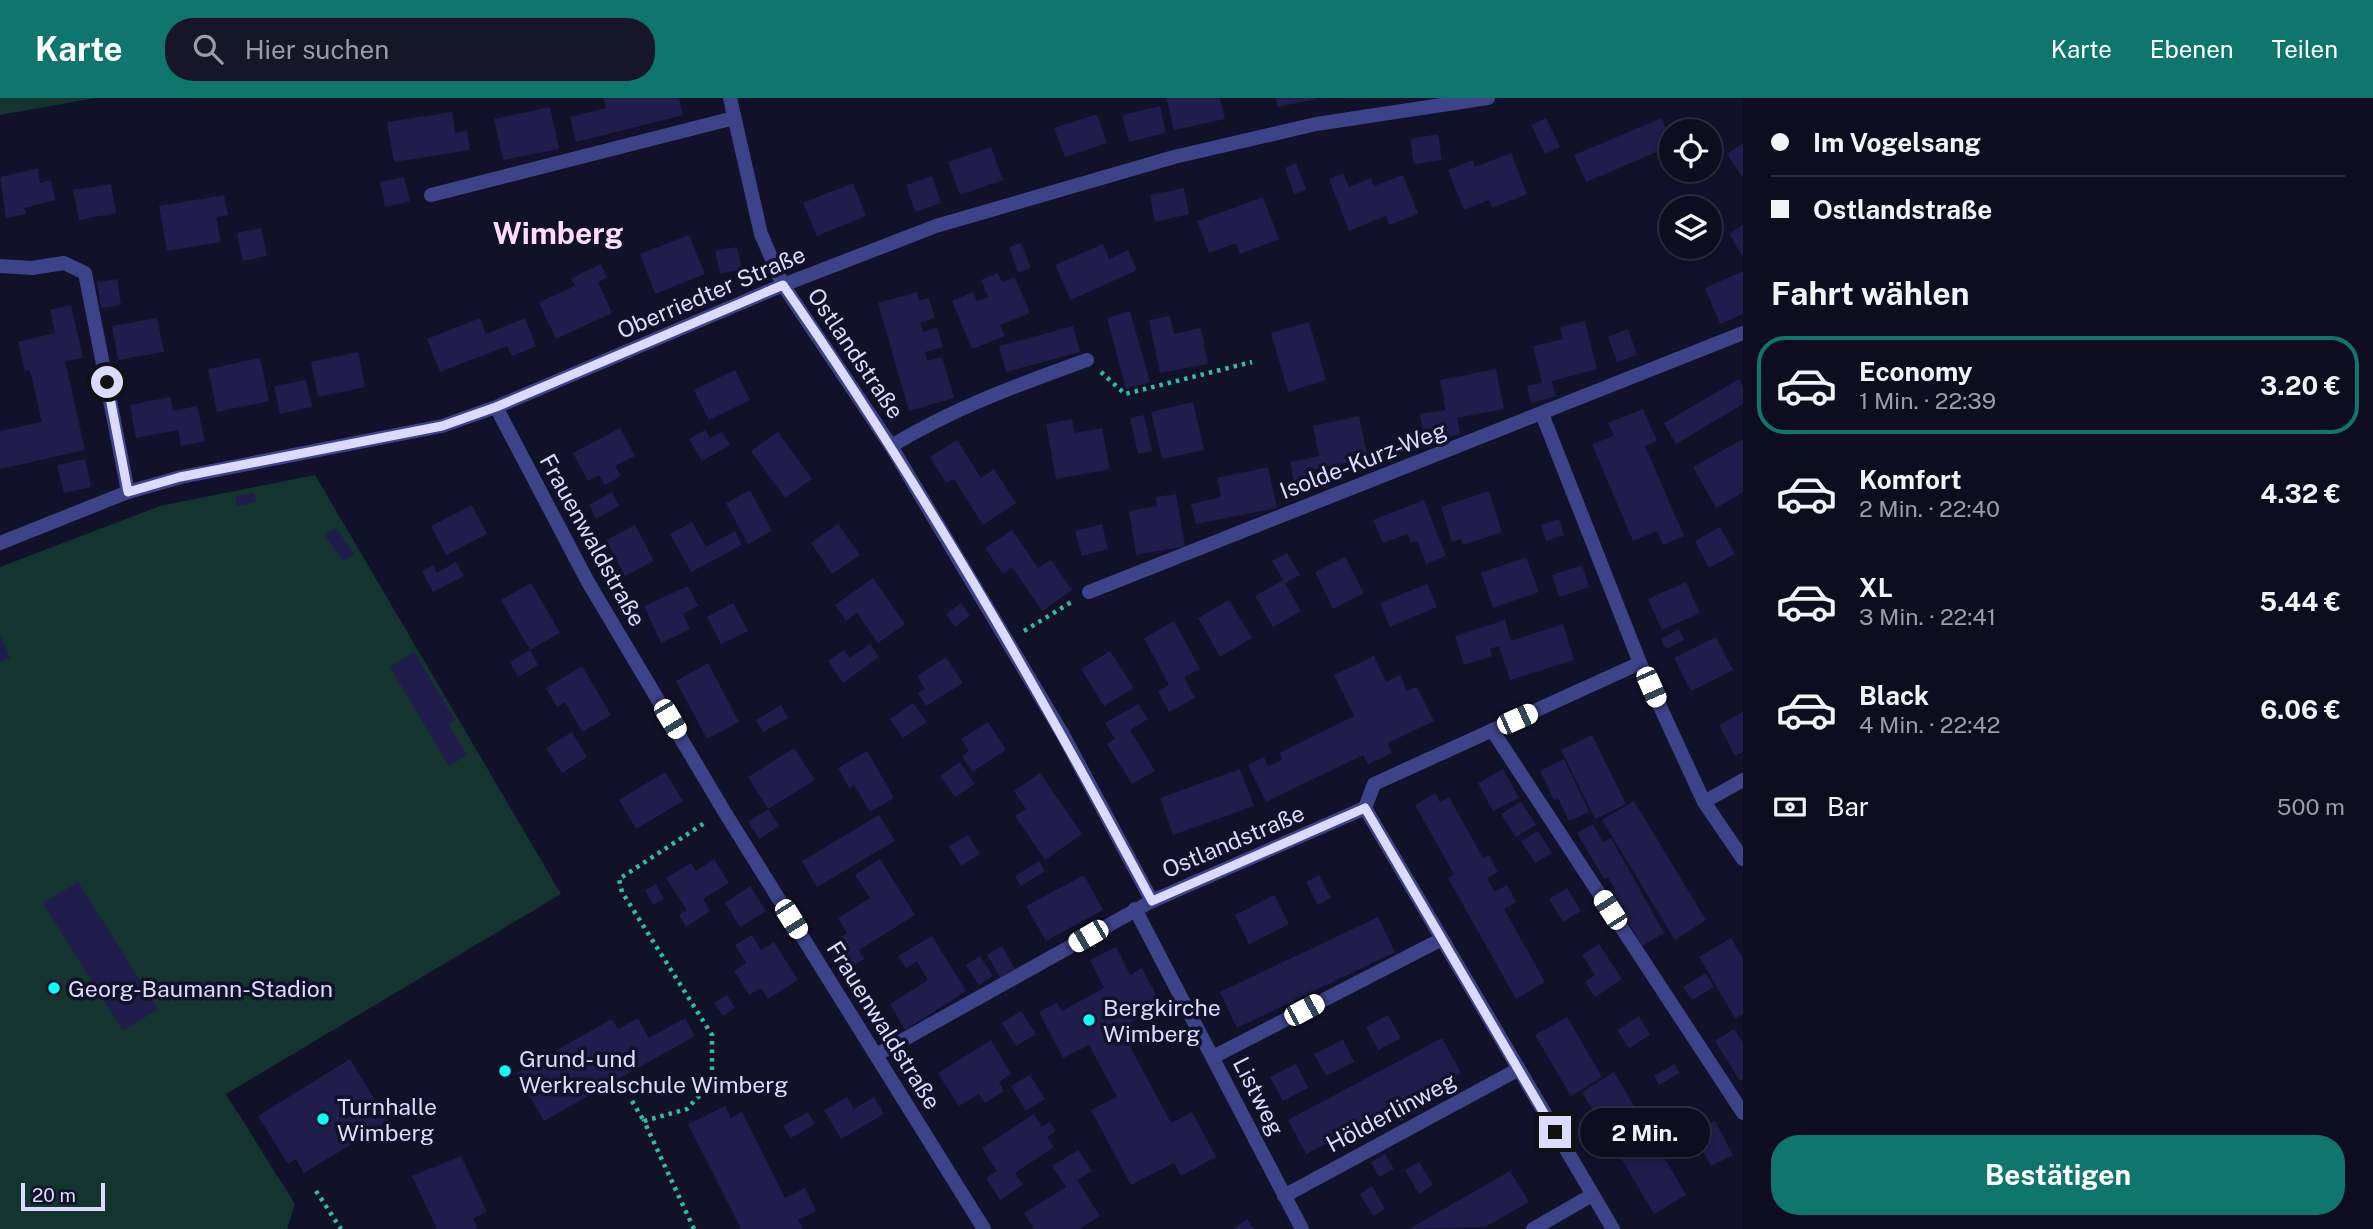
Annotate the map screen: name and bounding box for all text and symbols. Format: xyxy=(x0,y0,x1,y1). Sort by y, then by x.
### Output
search box xyxy=(165,18,655,81)
text: Karte xyxy=(35,30,123,68)
icon: search xyxy=(189,30,227,68)
text: Hier suchen xyxy=(245,34,389,65)
text: Karte xyxy=(2051,35,2112,63)
text: Ebenen xyxy=(2150,35,2234,63)
text: Teilen xyxy=(2272,35,2338,63)
map controls xyxy=(1659,119,1722,259)
button: locate xyxy=(1659,119,1722,182)
text: Im Vogelsang xyxy=(1813,127,1981,158)
text: Ostlandstraße xyxy=(1813,194,1992,225)
button: layers xyxy=(1659,196,1722,259)
district label: Wimberg xyxy=(493,215,623,251)
street label: Oberriedter Straße xyxy=(613,240,809,344)
text: Fahrt wählen xyxy=(1771,275,1970,312)
street label: Ostlandstraße xyxy=(802,283,910,423)
icon: car xyxy=(1775,354,1838,417)
text: Economy xyxy=(1859,356,1972,387)
route start xyxy=(91,366,123,398)
text: 3.20 € xyxy=(2260,370,2341,401)
text: 1 Min. · 22:39 xyxy=(1859,387,1996,414)
street label: Isolde-Kurz-Weg xyxy=(1276,416,1450,504)
street label: Frauenwaldstraße xyxy=(534,449,652,631)
icon: car xyxy=(1775,462,1838,525)
text: Komfort xyxy=(1859,464,1961,495)
text: 4.32 € xyxy=(2260,478,2341,509)
text: 2 Min. · 22:40 xyxy=(1859,495,2000,522)
icon: car xyxy=(1775,570,1838,633)
text: XL xyxy=(1859,572,1893,603)
text: 5.44 € xyxy=(2260,586,2341,617)
text: 3 Min. · 22:41 xyxy=(1859,603,1996,630)
car xyxy=(1633,664,1670,710)
icon: car xyxy=(1775,678,1838,741)
text: Black xyxy=(1859,680,1929,711)
text: 6.06 € xyxy=(2260,694,2341,725)
car xyxy=(651,696,690,742)
car xyxy=(1494,701,1541,737)
text: 4 Min. · 22:42 xyxy=(1859,711,2000,738)
icon: cash xyxy=(1771,788,1809,826)
text: Bar xyxy=(1827,791,1869,822)
text: 500 m xyxy=(2277,793,2345,820)
street label: Ostlandstraße xyxy=(1158,799,1308,883)
car xyxy=(1590,887,1631,933)
car xyxy=(771,896,812,942)
car xyxy=(1065,916,1112,956)
street label: Frauenwaldstraße xyxy=(821,936,947,1114)
place label: Georg-Baumann-Stadion xyxy=(68,975,333,1002)
marker: Georg-Baumann-Stadion xyxy=(46,980,62,996)
car xyxy=(1281,991,1328,1029)
place label: Bergkirche Wimberg xyxy=(1103,994,1221,1047)
marker: Bergkirche Wimberg xyxy=(1081,1012,1097,1028)
place label: Grund- und Werkrealschule Wimberg xyxy=(519,1045,788,1098)
street label: Listweg xyxy=(1228,1052,1290,1140)
marker: Grund- und Werkrealschule Wimberg xyxy=(497,1063,513,1079)
street label: Hölderlinweg xyxy=(1321,1066,1461,1158)
place label: Turnhalle Wimberg xyxy=(337,1093,437,1146)
callout: 2 Min. xyxy=(1580,1108,1709,1156)
marker: Turnhalle Wimberg xyxy=(315,1111,331,1127)
route end xyxy=(1539,1116,1571,1148)
text: 2 Min. xyxy=(1612,1119,1678,1146)
button: Bestätigen xyxy=(1771,1135,2345,1215)
scale bar xyxy=(21,1180,105,1212)
text: 20 m xyxy=(32,1184,76,1206)

